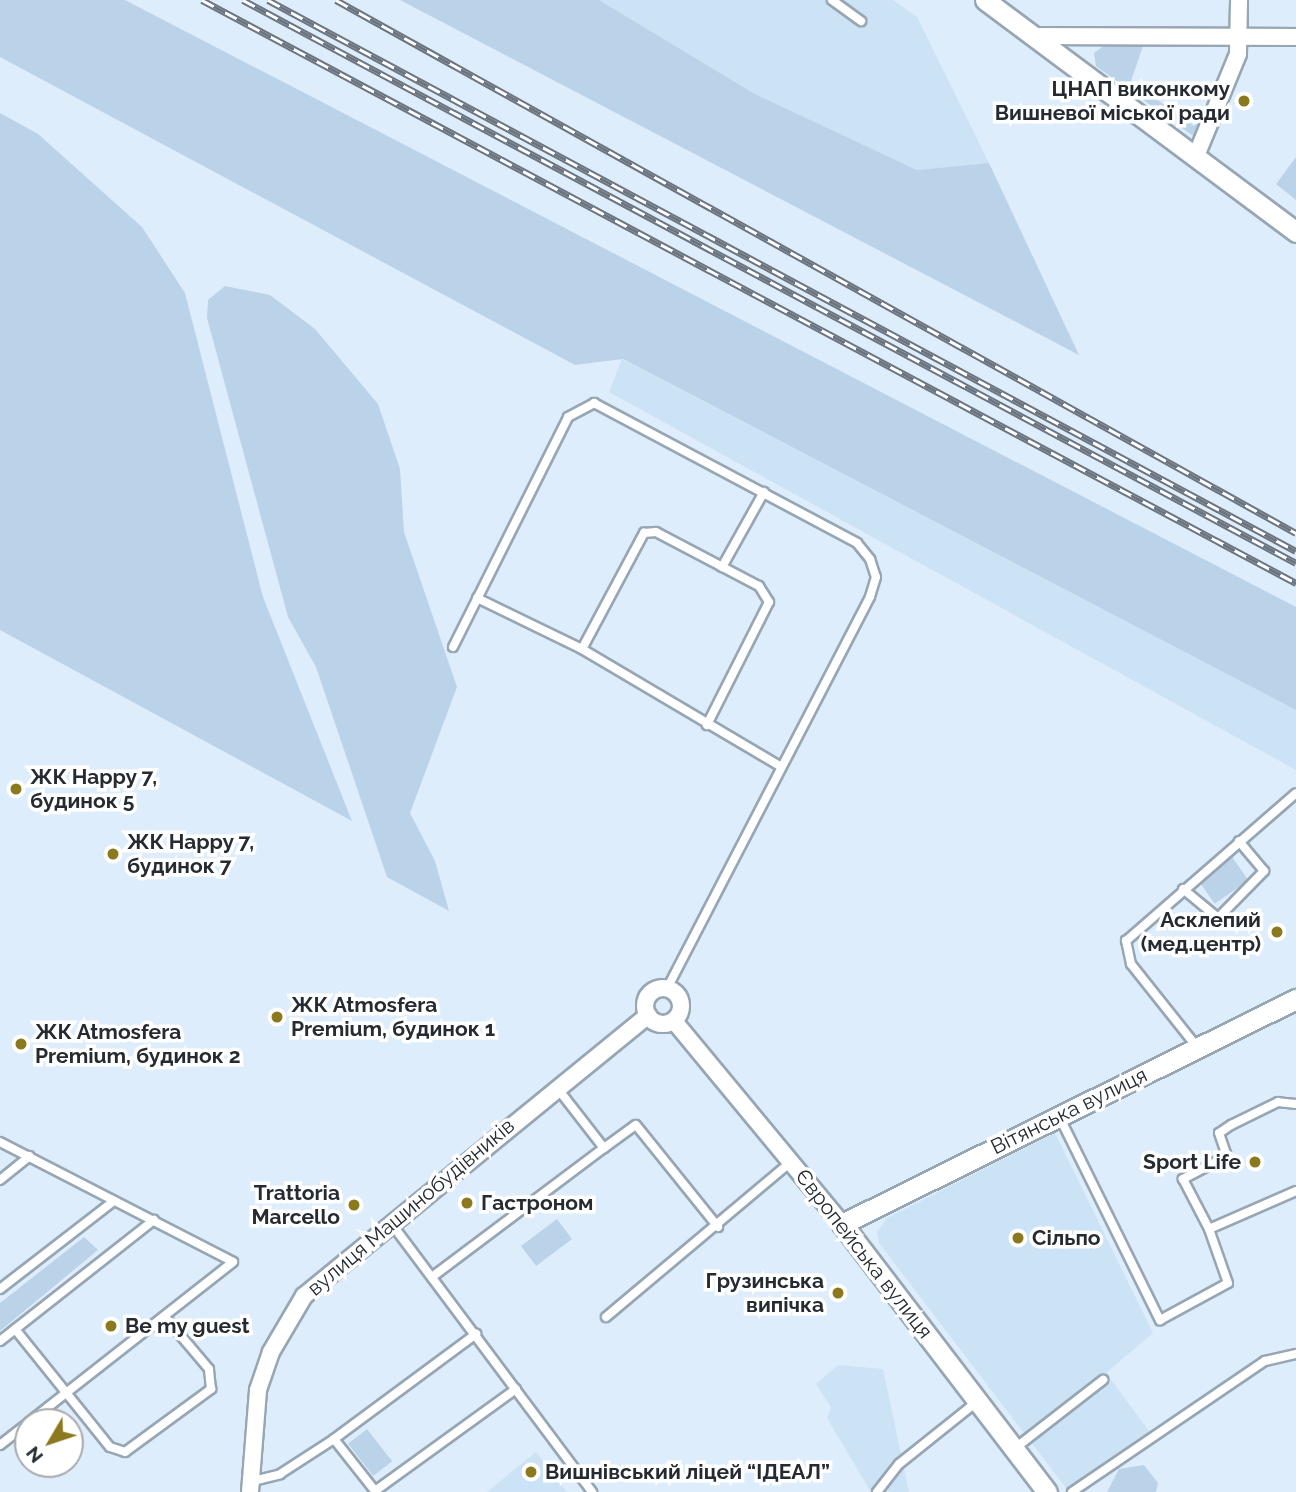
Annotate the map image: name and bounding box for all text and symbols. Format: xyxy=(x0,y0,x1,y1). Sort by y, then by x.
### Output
place label: ЦНАП виконкому Вишневої міської ради xyxy=(995,76,1230,126)
marker: ЦНАП виконкому Вишневої міської ради xyxy=(1236,93,1252,109)
place label: ЖК Happy 7, будинок 5 xyxy=(30,764,158,814)
marker: ЖК Happy 7, будинок 5 xyxy=(8,781,24,797)
place label: ЖК Happy 7, будинок 7 xyxy=(127,829,255,879)
marker: ЖК Happy 7, будинок 7 xyxy=(105,846,121,862)
place label: Асклепий (мед.центр) xyxy=(1141,907,1261,957)
marker: Асклепий (мед.центр) xyxy=(1267,922,1287,942)
place label: ЖК Atmosfera Premium, будинок 1 xyxy=(291,992,495,1042)
marker: ЖК Atmosfera Premium, будинок 1 xyxy=(269,1009,285,1025)
place label: ЖК Atmosfera Premium, будинок 2 xyxy=(35,1019,241,1069)
marker: ЖК Atmosfera Premium, будинок 2 xyxy=(13,1036,29,1052)
street label: Вітянська вулиця xyxy=(987,1062,1151,1160)
street label: вулиця Машинобудівників xyxy=(302,1113,520,1301)
place label: Sport Life xyxy=(1143,1149,1241,1175)
marker: Sport Life xyxy=(1247,1154,1263,1170)
street label: Європейська вулиця xyxy=(790,1164,938,1344)
place label: Trattoria Marcello xyxy=(252,1180,340,1230)
place label: Гастроном xyxy=(481,1190,593,1216)
marker: Гастроном xyxy=(459,1195,475,1211)
marker: Trattoria Marcello xyxy=(346,1197,362,1213)
place label: Сільпо xyxy=(1032,1225,1101,1251)
marker: Сільпо xyxy=(1010,1230,1026,1246)
place label: Грузинська випічка xyxy=(705,1268,824,1318)
marker: Грузинська випічка xyxy=(830,1285,846,1301)
place label: Be my guest xyxy=(125,1313,250,1339)
marker: Be my guest xyxy=(103,1318,119,1334)
north arrow xyxy=(14,1408,84,1478)
text: N xyxy=(21,1442,47,1468)
place label: Вишнівський ліцей “ІДЕАЛ” xyxy=(545,1459,830,1485)
marker: Вишнівський ліцей “ІДЕАЛ” xyxy=(523,1464,539,1480)

